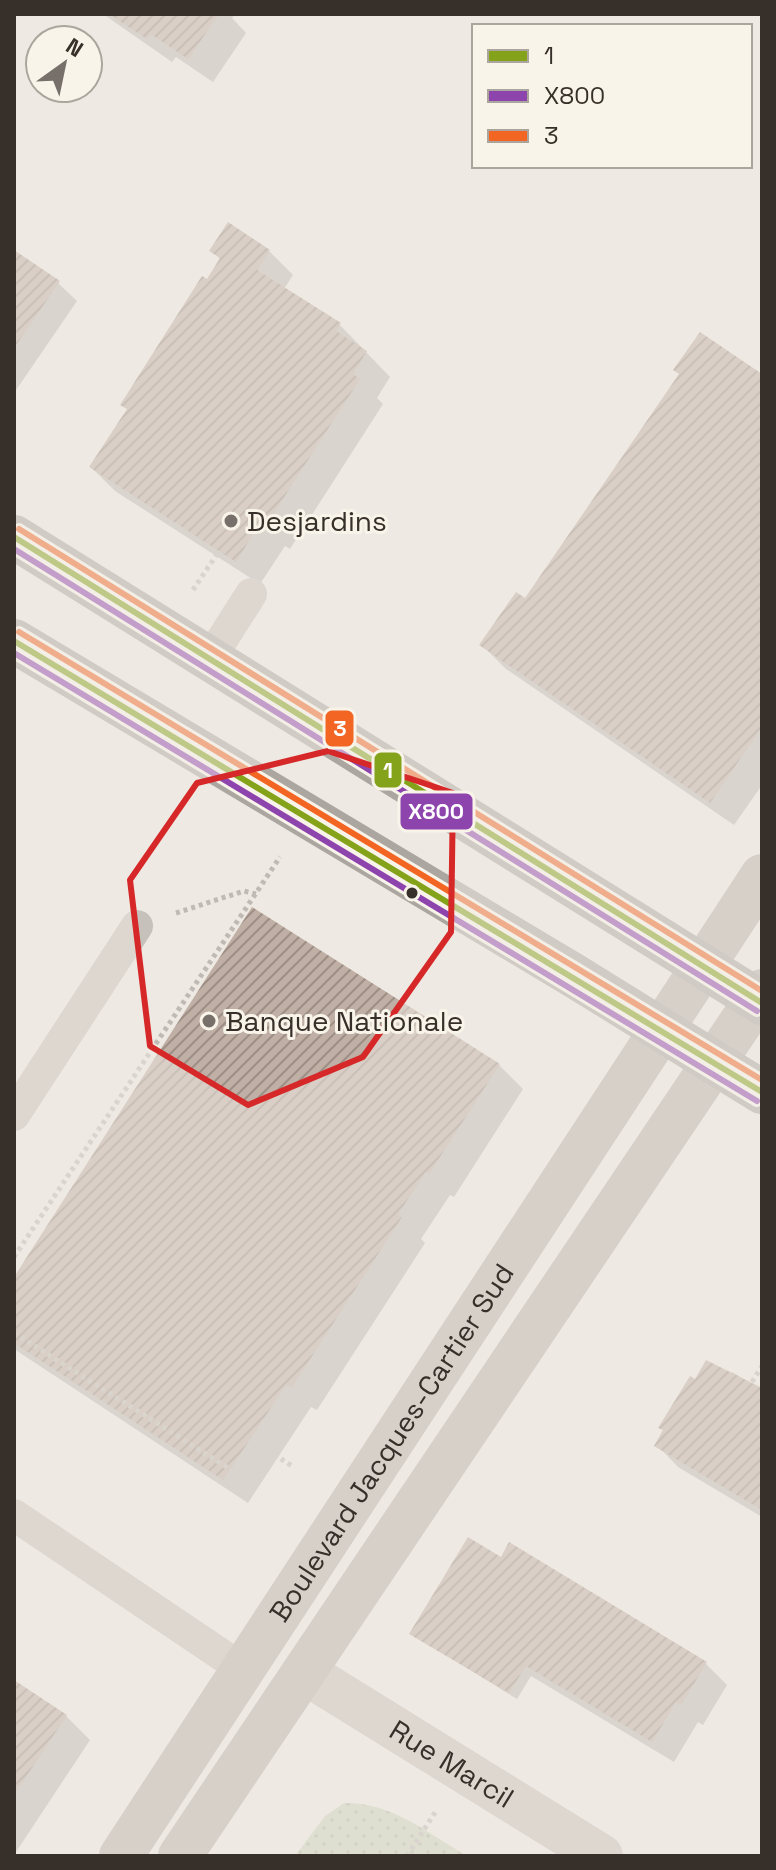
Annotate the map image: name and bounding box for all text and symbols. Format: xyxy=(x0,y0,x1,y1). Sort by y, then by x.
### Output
north arrow xyxy=(24,24,104,104)
legend xyxy=(472,24,752,168)
text: N xyxy=(61,31,89,63)
text: 1 xyxy=(544,40,554,71)
text: X800 xyxy=(544,80,605,111)
text: 3 xyxy=(544,120,559,151)
place label: Desjardins xyxy=(247,503,387,539)
marker: Desjardins xyxy=(222,512,240,530)
line badge: 3 xyxy=(324,709,355,748)
text: 3 xyxy=(333,714,347,742)
line badge: 1 xyxy=(373,751,403,789)
text: 1 xyxy=(383,756,393,784)
line badge: X800 xyxy=(399,792,474,831)
text: X800 xyxy=(408,797,464,825)
unlabelled marker xyxy=(404,885,420,901)
place label: Banque Nationale xyxy=(225,1003,463,1039)
marker: Banque Nationale xyxy=(200,1012,218,1030)
street label: Boulevard Jacques-Cartier Sud xyxy=(261,1257,522,1628)
street label: Rue Marcil xyxy=(383,1712,521,1816)

